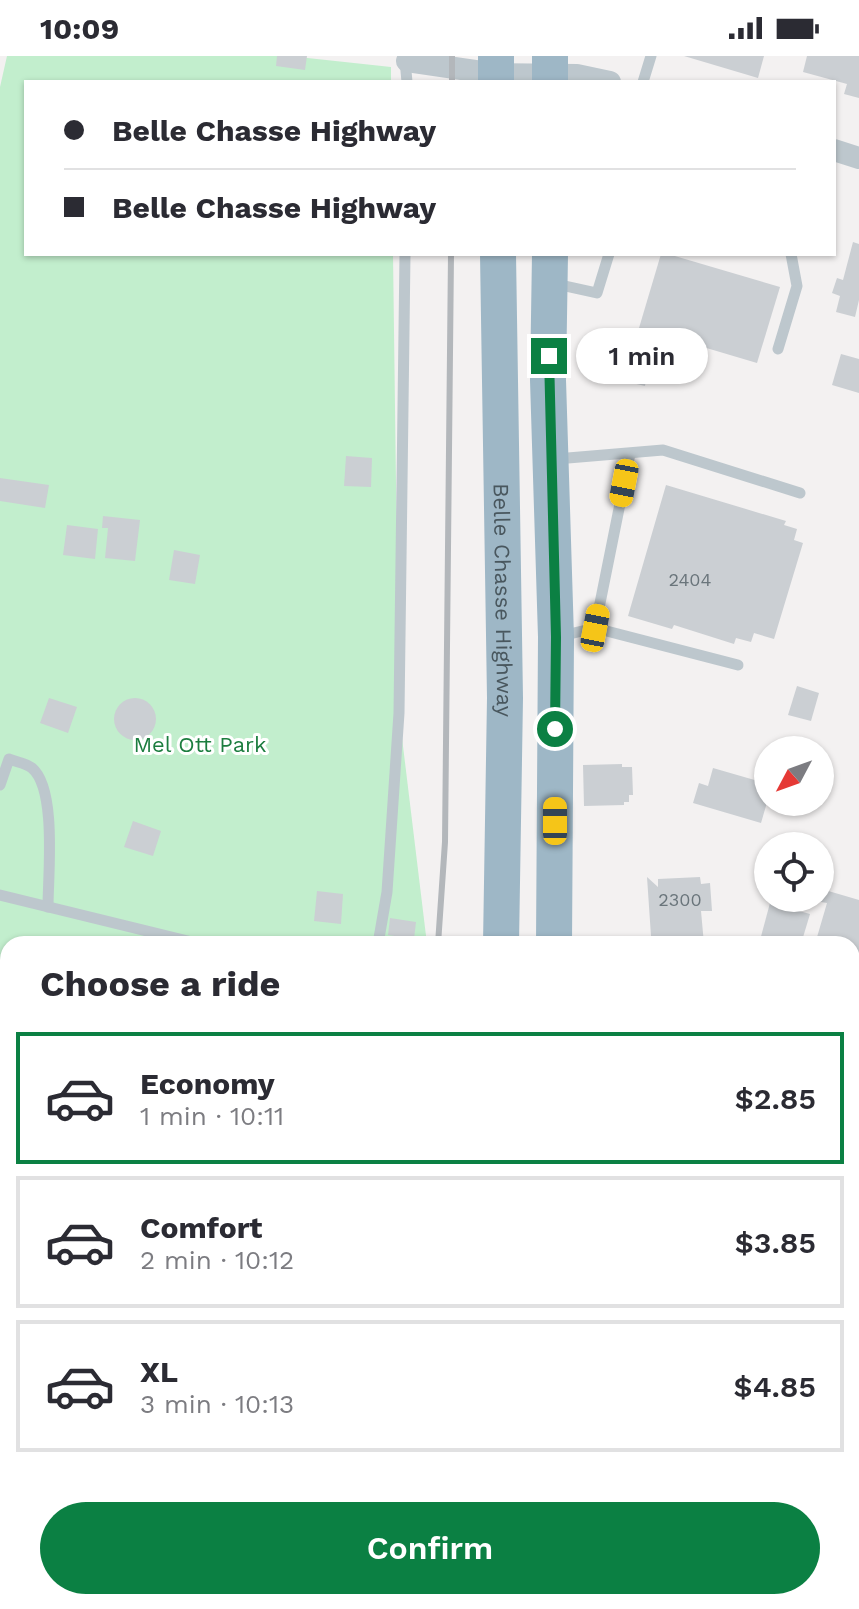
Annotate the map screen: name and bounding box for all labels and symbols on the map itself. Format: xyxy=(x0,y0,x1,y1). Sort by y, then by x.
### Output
callout: 1 min xyxy=(577,328,709,384)
route end xyxy=(531,338,567,374)
car xyxy=(608,457,640,509)
street label: Belle Chasse Highway xyxy=(489,483,518,718)
house number: 2404 xyxy=(668,569,712,590)
car xyxy=(579,602,611,654)
route start xyxy=(537,711,573,747)
park label: Mel Ott Park xyxy=(133,732,267,757)
north arrow xyxy=(754,736,834,816)
car xyxy=(543,797,567,845)
house number: 2300 xyxy=(658,889,702,910)

